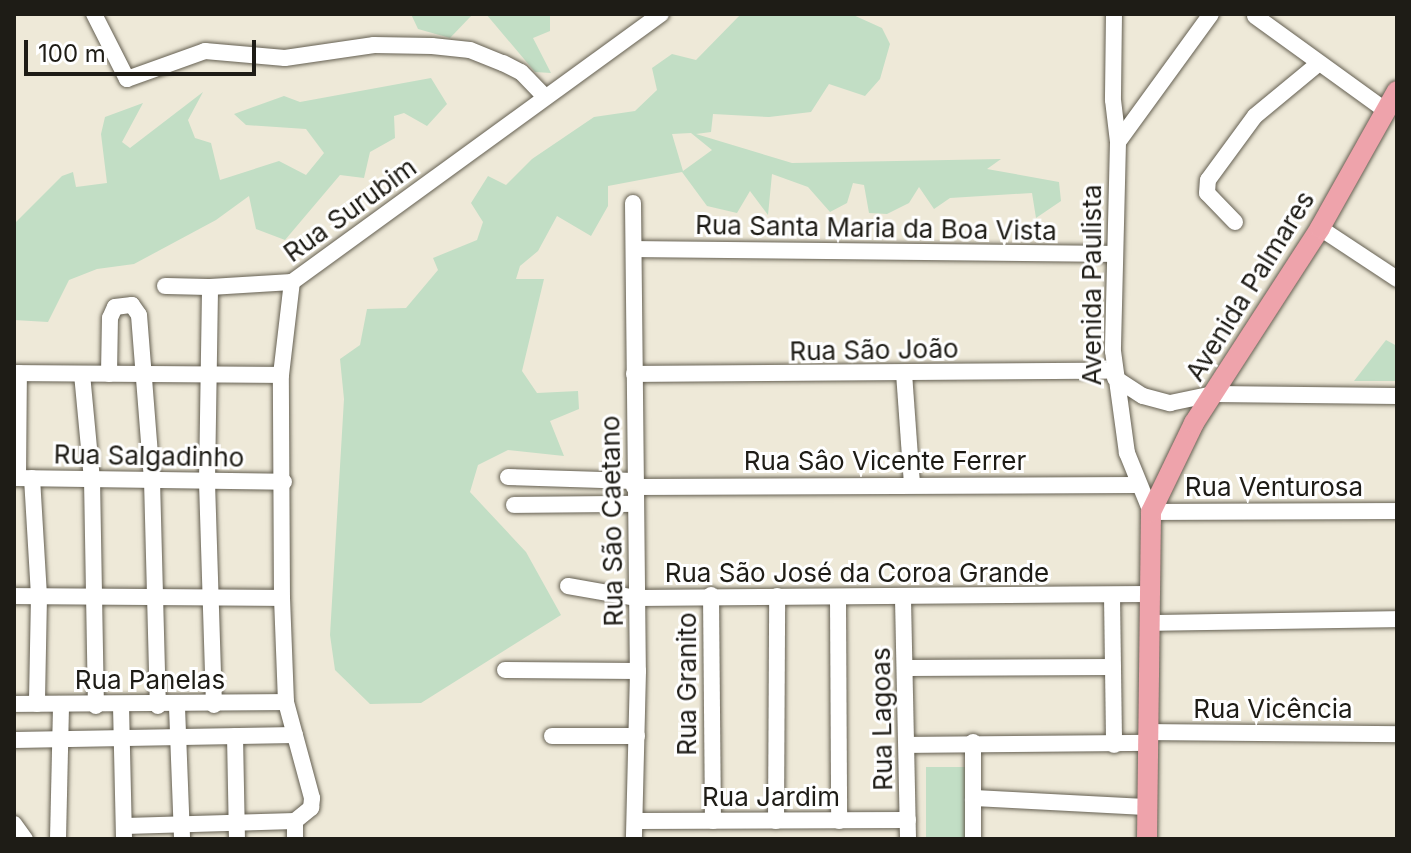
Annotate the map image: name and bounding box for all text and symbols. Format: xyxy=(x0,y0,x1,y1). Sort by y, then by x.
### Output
scale bar xyxy=(28,24,260,74)
text: 100 m xyxy=(38,39,106,68)
street label: Rua Surubim xyxy=(278,151,422,269)
street label: Avenida Paulista xyxy=(1076,184,1108,386)
street label: Avenida Palmares xyxy=(1179,185,1321,387)
street label: Rua Santa Maria da Boa Vista xyxy=(695,209,1057,247)
street label: Rua São João xyxy=(789,333,959,367)
street label: Rua São Caetano xyxy=(595,415,629,627)
street label: Rua Salgadinho xyxy=(53,439,245,473)
street label: Rua Sâo Vicente Ferrer xyxy=(744,445,1026,477)
street label: Rua Venturosa xyxy=(1185,471,1363,503)
street label: Rua São José da Coroa Grande xyxy=(665,557,1049,589)
street label: Rua Granito xyxy=(671,612,703,756)
street label: Rua Lagoas xyxy=(865,647,899,791)
street label: Rua Panelas xyxy=(75,664,225,696)
street label: Rua Vicência xyxy=(1193,693,1353,725)
street label: Rua Jardim xyxy=(702,781,840,813)

